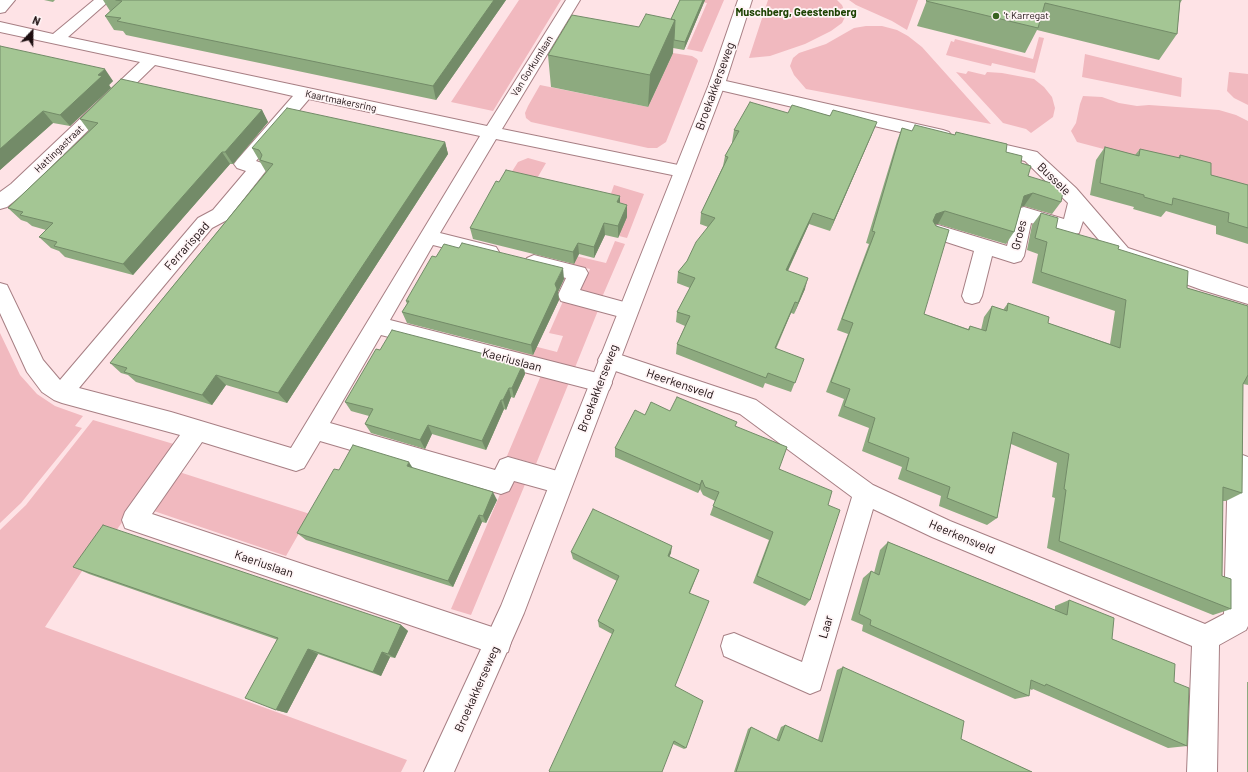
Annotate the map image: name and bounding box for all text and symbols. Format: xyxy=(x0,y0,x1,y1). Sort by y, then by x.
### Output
district label: Muschberg, Geestenberg xyxy=(735,5,857,19)
place label: 't Karregat xyxy=(1004,10,1049,22)
marker: 't Karregat xyxy=(991,11,1001,21)
north arrow xyxy=(12,12,52,52)
text: N xyxy=(31,13,43,28)
street label: Van Gorkumlaan xyxy=(508,33,556,99)
street label: Broekakkerseweg xyxy=(692,40,738,132)
street label: Kaartmakersring xyxy=(304,88,378,114)
street label: Hattingastraat xyxy=(32,123,86,175)
street label: Bussele xyxy=(1034,160,1074,198)
street label: Ferrarispad xyxy=(162,219,212,273)
street label: Groes xyxy=(1008,219,1030,251)
street label: Broekakkerseweg xyxy=(575,342,621,434)
street label: Kaeriuslaan xyxy=(481,345,543,375)
street label: Heerkensveld xyxy=(644,366,716,402)
street label: Heerkensveld xyxy=(927,517,997,557)
street label: Kaeriuslaan xyxy=(233,547,295,581)
street label: Laar xyxy=(816,614,836,640)
street label: Broekakkerseweg xyxy=(452,644,502,734)

